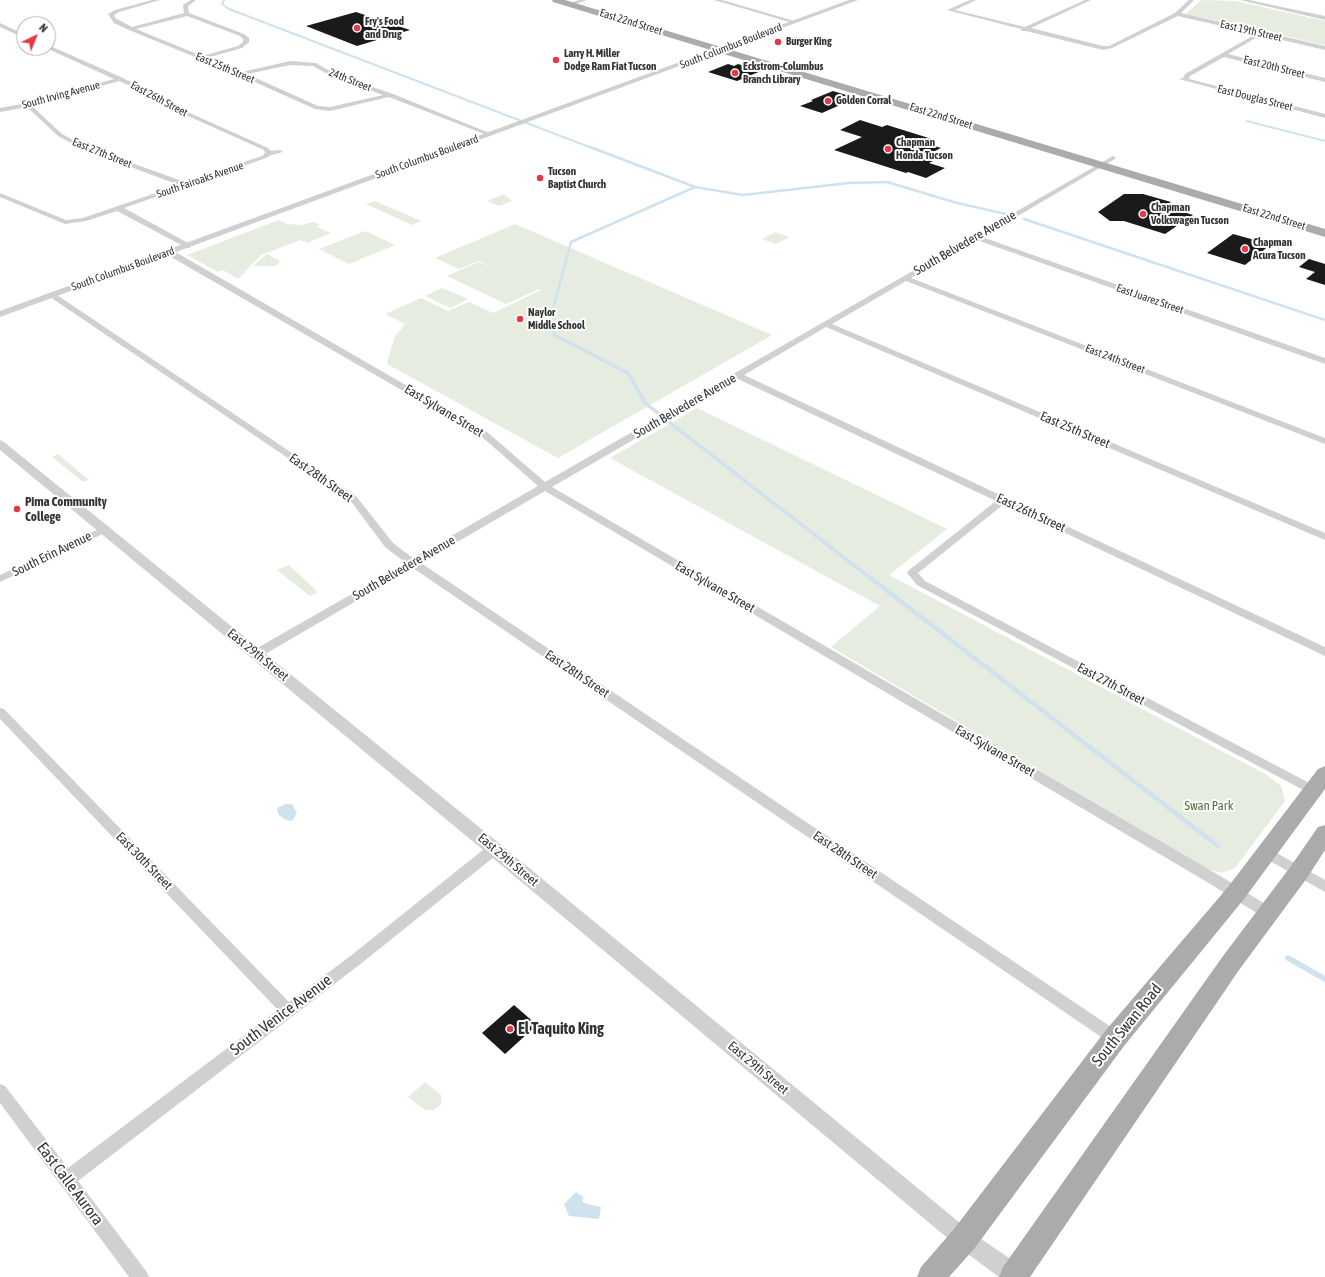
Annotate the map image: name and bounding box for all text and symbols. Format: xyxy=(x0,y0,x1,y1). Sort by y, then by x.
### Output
street label: East 22nd Street xyxy=(598,6,664,38)
place label: Fry's Food and Drug xyxy=(365,15,404,41)
north arrow xyxy=(16,16,56,56)
street label: East 19th Street xyxy=(1219,18,1283,44)
street label: South Columbus Boulevard xyxy=(678,20,784,72)
text: N xyxy=(37,21,50,35)
marker: Fry's Food and Drug xyxy=(352,23,362,33)
place label: Burger King xyxy=(786,35,832,49)
marker: Burger King xyxy=(773,37,783,47)
place label: Larry H. Miller Dodge Ram Fiat Tucson xyxy=(564,47,656,73)
street label: East 25th Street xyxy=(193,50,257,86)
street label: East 20th Street xyxy=(1242,53,1306,81)
marker: Larry H. Miller Dodge Ram Fiat Tucson xyxy=(551,55,561,65)
place label: Eckstrom-Columbus Branch Library xyxy=(743,60,823,86)
street label: 24th Street xyxy=(327,66,373,94)
marker: Eckstrom-Columbus Branch Library xyxy=(730,68,740,78)
street label: South Irving Avenue xyxy=(21,78,101,112)
street label: East 26th Street xyxy=(128,78,190,120)
street label: East Douglas Street xyxy=(1216,82,1294,114)
place label: Golden Corral xyxy=(836,94,891,108)
marker: Golden Corral xyxy=(823,96,833,106)
street label: East 22nd Street xyxy=(908,100,974,132)
street label: South Columbus Boulevard xyxy=(374,132,480,182)
street label: East 27th Street xyxy=(70,135,134,171)
place label: Chapman Honda Tucson xyxy=(896,136,953,162)
marker: Chapman Honda Tucson xyxy=(883,144,893,154)
street label: South Fairoaks Avenue xyxy=(155,159,245,201)
place label: Tucson Baptist Church xyxy=(548,165,606,191)
marker: Tucson Baptist Church xyxy=(535,173,545,183)
place label: Chapman Volkswagen Tucson xyxy=(1151,201,1229,227)
street label: East 22nd Street xyxy=(1241,201,1307,233)
street label: South Belvedere Avenue xyxy=(911,207,1019,279)
marker: Chapman Volkswagen Tucson xyxy=(1138,209,1148,219)
place label: Chapman Acura Tucson xyxy=(1253,236,1305,262)
street label: South Columbus Boulevard xyxy=(70,244,176,294)
marker: Chapman Acura Tucson xyxy=(1240,244,1250,254)
street label: East Juarez Street xyxy=(1115,281,1185,317)
place label: Naylor Middle School xyxy=(528,306,585,332)
marker: Naylor Middle School xyxy=(515,314,525,324)
street label: East 24th Street xyxy=(1083,342,1147,376)
street label: South Belvedere Avenue xyxy=(631,370,739,442)
street label: East Sylvane Street xyxy=(402,381,486,441)
street label: East 25th Street xyxy=(1038,408,1112,452)
street label: East 28th Street xyxy=(286,450,356,506)
street label: East 26th Street xyxy=(994,490,1068,536)
place label: Pima Community College xyxy=(25,494,107,525)
marker: Pima Community College xyxy=(12,504,22,514)
street label: South Erin Avenue xyxy=(10,528,94,580)
street label: South Belvedere Avenue xyxy=(350,532,458,604)
street label: East Sylvane Street xyxy=(672,558,758,616)
street label: East 29th Street xyxy=(224,626,292,684)
street label: East 28th Street xyxy=(542,647,612,701)
street label: East 27th Street xyxy=(1075,660,1147,708)
street label: East Sylvane Street xyxy=(952,722,1038,780)
park label: Swan Park xyxy=(1185,798,1233,814)
street label: East 28th Street xyxy=(810,828,880,882)
street label: East 30th Street xyxy=(113,829,175,893)
street label: East 29th Street xyxy=(475,830,541,890)
street label: South Venice Avenue xyxy=(226,971,336,1059)
street label: South Swan Road xyxy=(1088,980,1166,1070)
place label: El Taquito King xyxy=(518,1019,604,1039)
marker: El Taquito King xyxy=(505,1024,515,1034)
street label: East 29th Street xyxy=(725,1038,791,1098)
street label: East Calle Aurora xyxy=(33,1139,107,1229)

